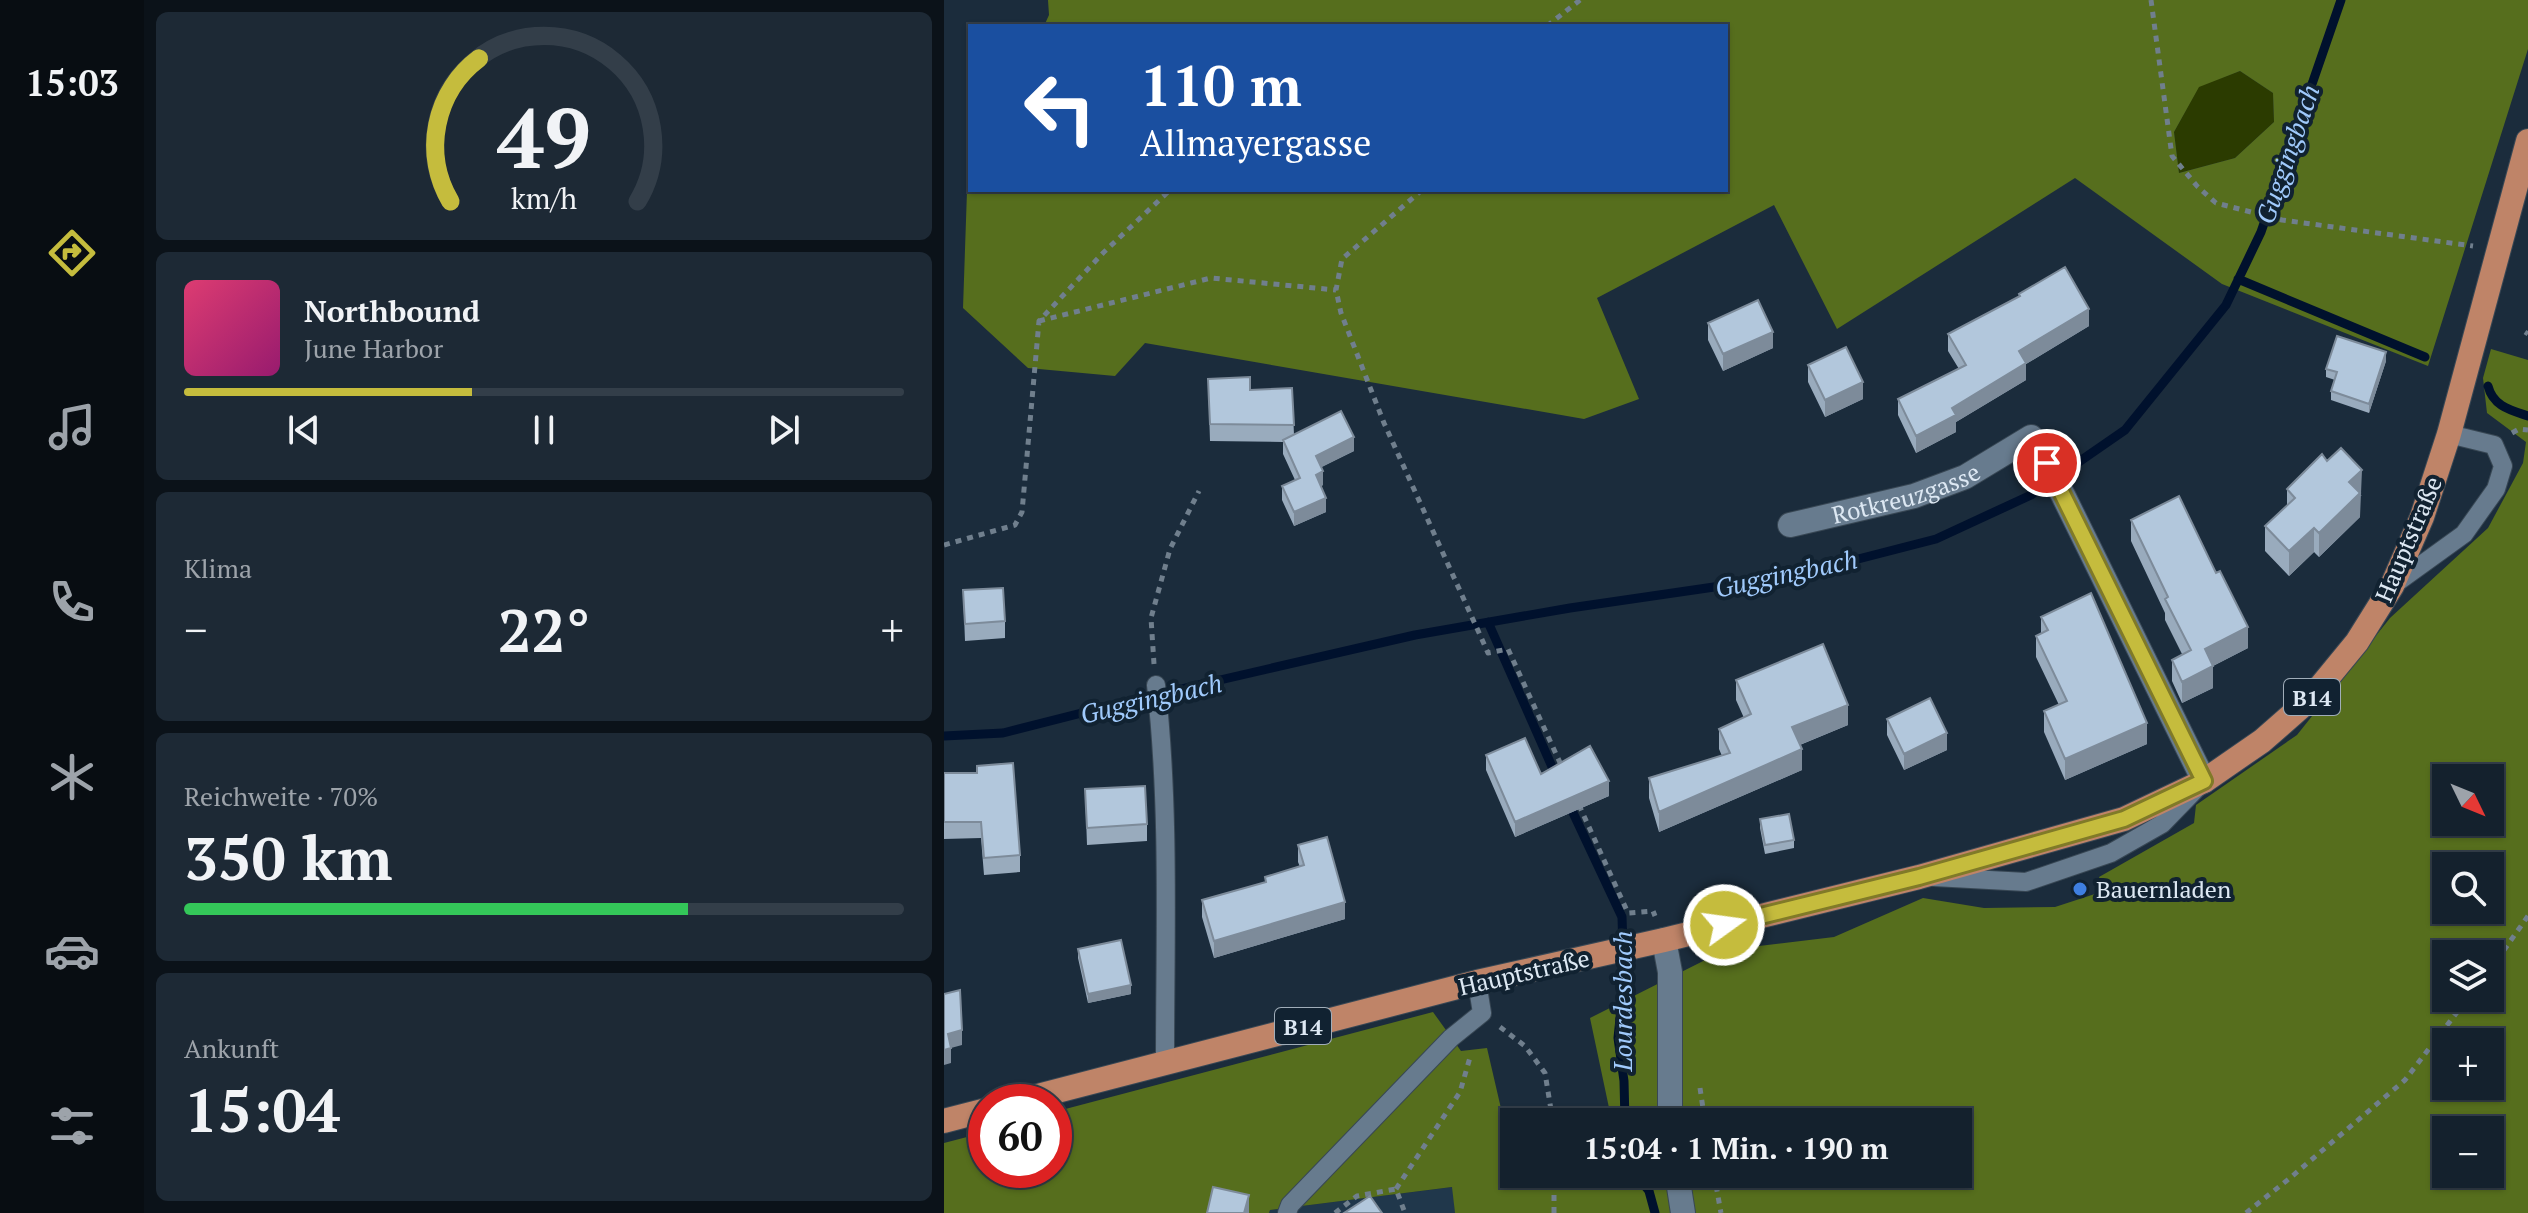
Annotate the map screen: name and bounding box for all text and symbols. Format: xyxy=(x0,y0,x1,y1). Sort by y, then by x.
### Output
text: 110 m xyxy=(1140,48,1302,122)
icon: left xyxy=(1008,56,1112,160)
text: 15:03 xyxy=(25,59,119,106)
water label: Guggingbach xyxy=(2247,80,2327,228)
text: 49 xyxy=(497,82,591,192)
text: Allmayergasse xyxy=(1140,119,1371,166)
text: km/h xyxy=(511,179,577,217)
icon: directions xyxy=(44,225,100,281)
text: Northbound xyxy=(304,291,480,331)
text: June Harbor xyxy=(304,331,443,365)
icon: music xyxy=(44,399,100,455)
icon: previous xyxy=(282,408,326,452)
icon: pause xyxy=(522,408,566,452)
icon: next xyxy=(762,408,806,452)
pin xyxy=(2013,429,2081,497)
icon: arrive xyxy=(2025,441,2069,485)
street label: Rotkreuzgasse xyxy=(1829,456,1986,531)
street label: Hauptstraße xyxy=(2367,471,2449,607)
water label: Guggingbach xyxy=(1712,541,1860,605)
text: Klima xyxy=(184,551,252,585)
icon: phone xyxy=(44,574,100,630)
text: 22° xyxy=(498,590,590,669)
text: − xyxy=(184,600,207,659)
text: + xyxy=(881,600,904,659)
water label: Guggingbach xyxy=(1077,665,1225,731)
road number: B14 xyxy=(2284,679,2340,715)
icon: climate xyxy=(44,749,100,805)
north arrow xyxy=(2432,764,2504,836)
map controls xyxy=(2432,764,2504,1188)
text: Reichweite · 70% xyxy=(184,779,378,813)
text: 350 km xyxy=(184,818,392,897)
button: search xyxy=(2432,852,2504,924)
place label: Bauernladen xyxy=(2096,873,2231,905)
marker: Bauernladen xyxy=(2071,880,2089,898)
position arrow xyxy=(1682,883,1766,967)
icon: car xyxy=(44,923,100,979)
water label: Lourdesbach xyxy=(1605,931,1639,1072)
button: layers xyxy=(2432,940,2504,1012)
street label: Hauptstraße xyxy=(1455,941,1593,1003)
road number: B14 xyxy=(1275,1008,1331,1044)
button: + xyxy=(2432,1028,2504,1100)
text: Ankunft xyxy=(184,1031,279,1065)
text: 15:04 xyxy=(184,1070,340,1149)
speed limit sign: 60 xyxy=(968,1084,1072,1188)
icon: filters xyxy=(44,1098,100,1154)
button: − xyxy=(2432,1116,2504,1188)
text: 15:04 · 1 Min. · 190 m xyxy=(1584,1128,1888,1168)

